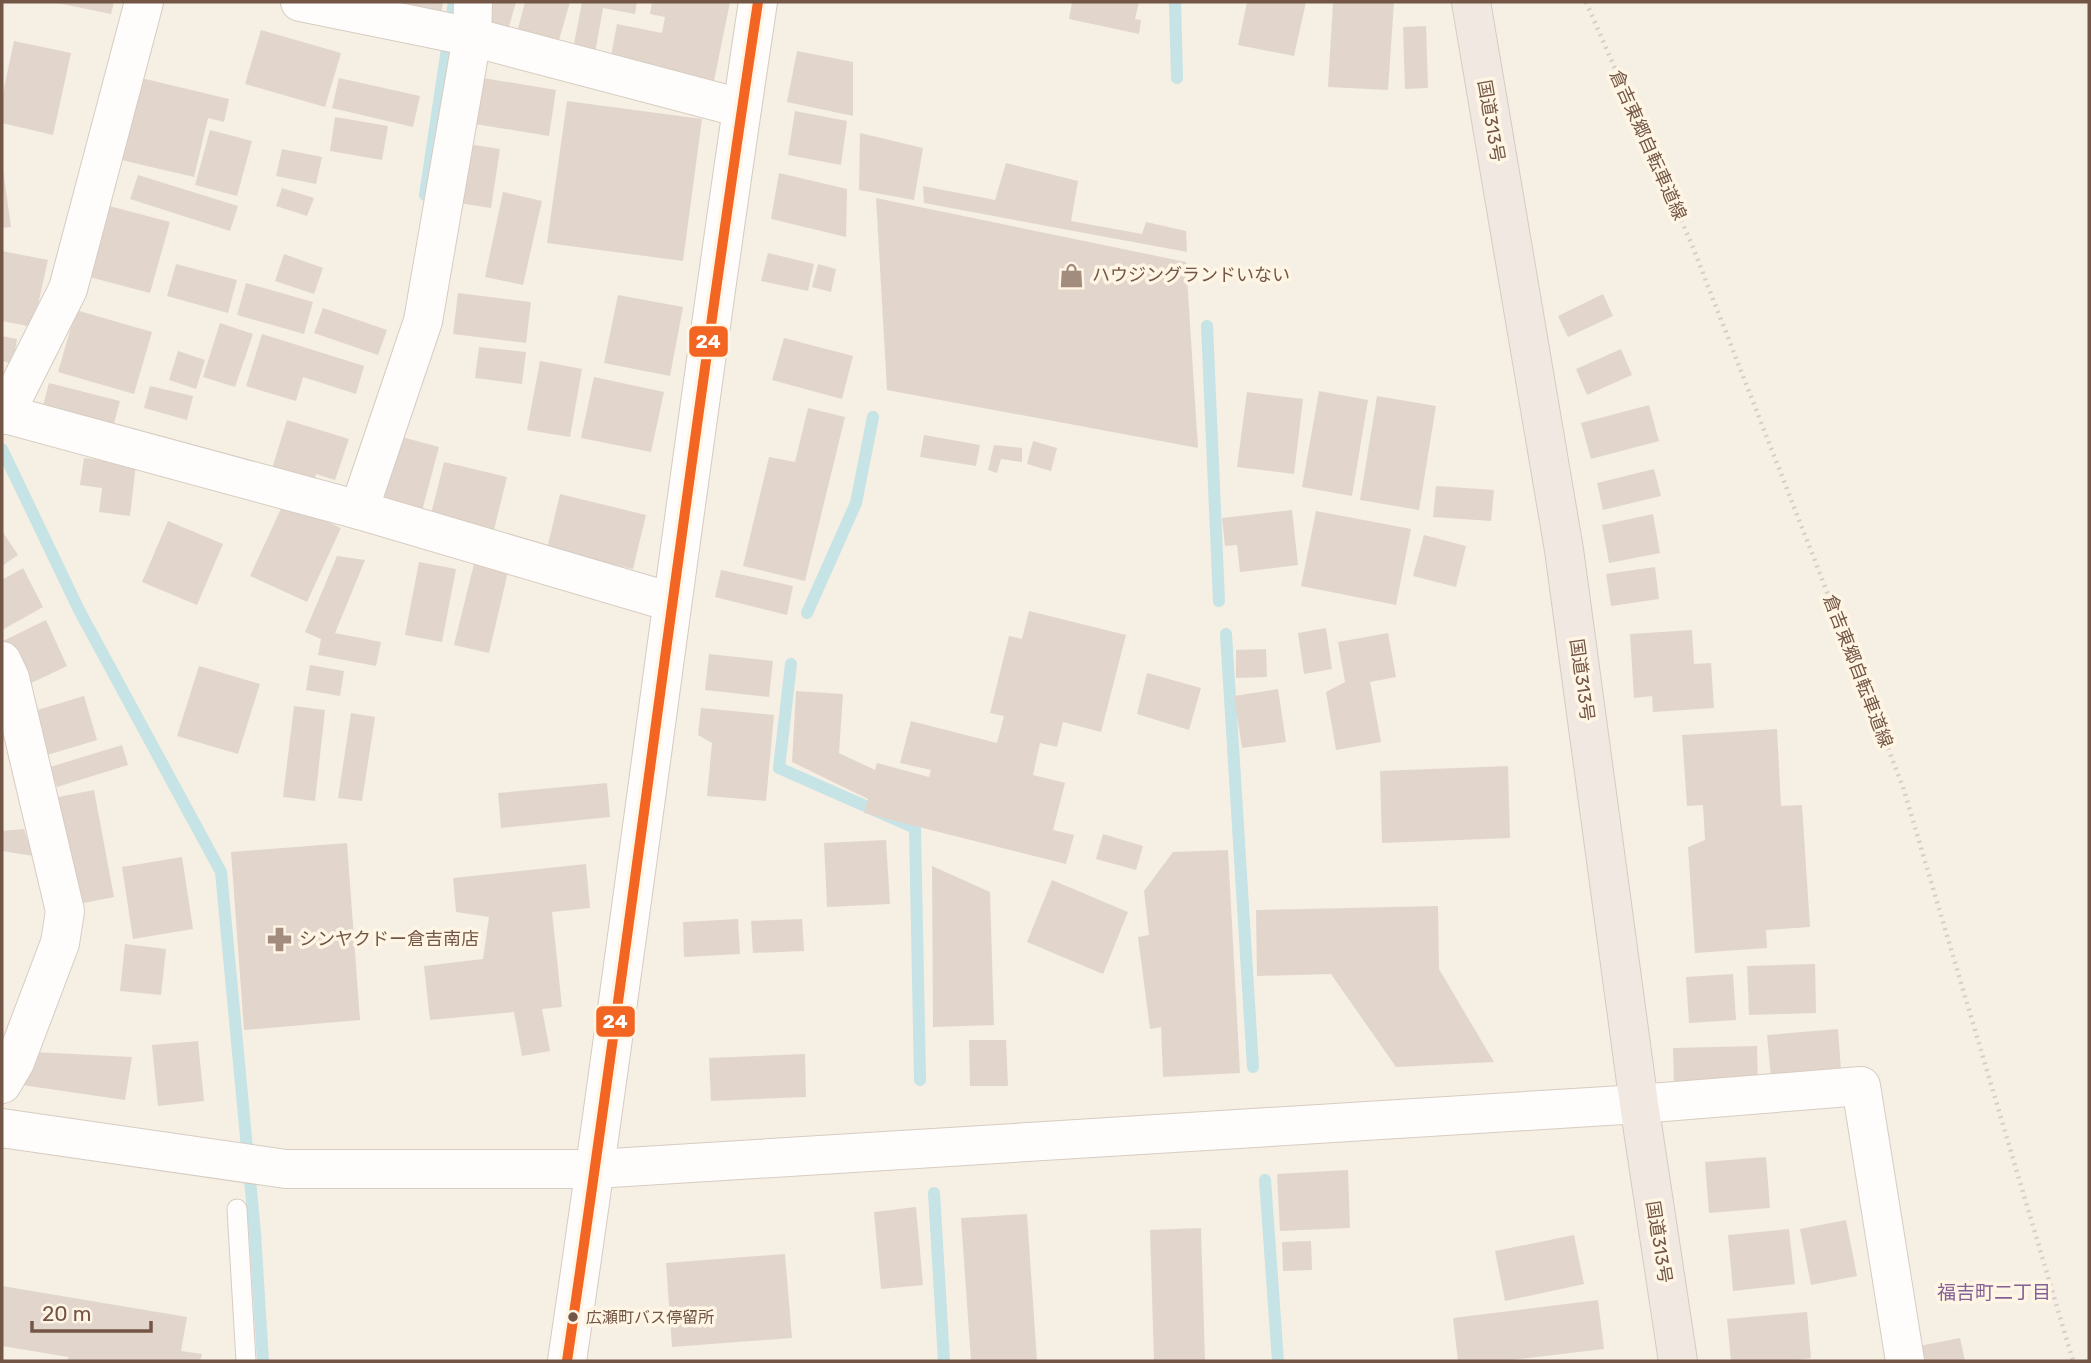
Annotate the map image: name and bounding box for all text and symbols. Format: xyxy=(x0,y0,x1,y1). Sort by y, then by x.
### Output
street label: 倉吉東郷自転車道線 xyxy=(1605,67,1691,223)
street label: 国道313号 xyxy=(1473,78,1509,164)
shop icon: ハウジングランドいない xyxy=(1058,261,1086,289)
place label: ハウジングランドいない xyxy=(1092,264,1290,286)
line badge: 24 xyxy=(688,325,729,358)
text: 24 xyxy=(695,330,721,353)
street label: 倉吉東郷自転車道線 xyxy=(1819,591,1897,751)
street label: 国道313号 xyxy=(1565,637,1599,723)
pharmacy icon: シンヤクドー倉吉南店 xyxy=(265,925,293,953)
place label: シンヤクドー倉吉南店 xyxy=(299,928,479,950)
line badge: 24 xyxy=(595,1005,636,1038)
text: 24 xyxy=(602,1010,628,1033)
street label: 国道313号 xyxy=(1642,1199,1676,1285)
district label: 福吉町二丁目 xyxy=(1937,1281,2051,1304)
scale bar xyxy=(32,1290,150,1334)
text: 20 m xyxy=(42,1301,91,1326)
place label: 広瀬町バス停留所 xyxy=(586,1308,714,1327)
marker: 広瀬町バス停留所 xyxy=(566,1310,580,1324)

